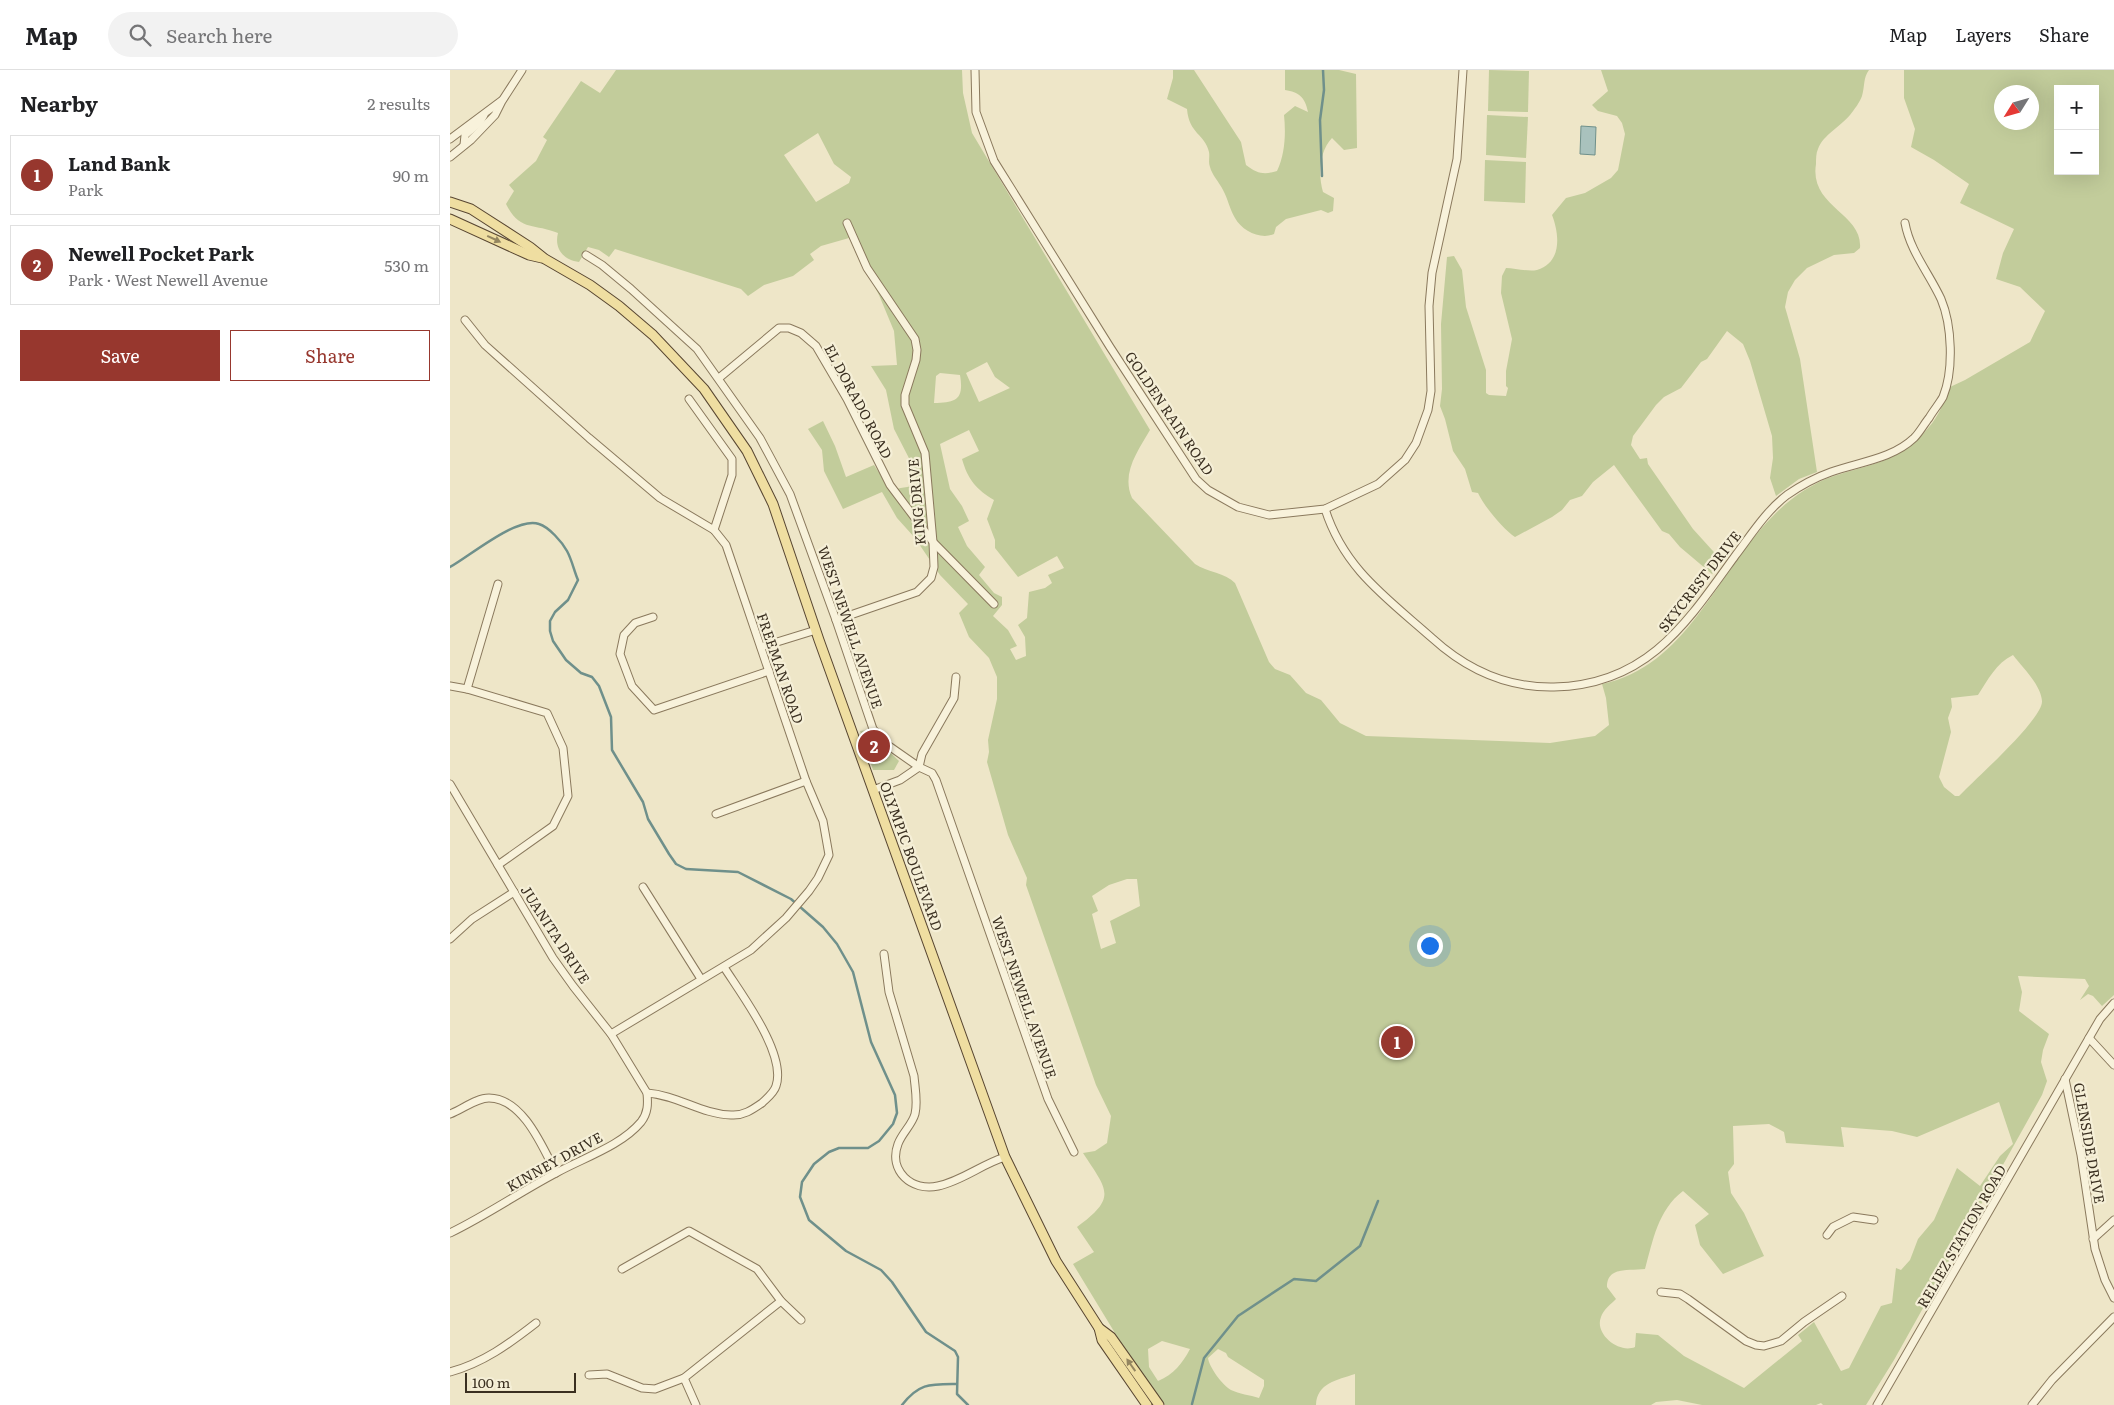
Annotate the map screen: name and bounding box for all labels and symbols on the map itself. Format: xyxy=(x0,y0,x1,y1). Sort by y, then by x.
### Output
north arrow xyxy=(1994,85,2039,130)
one-way arrow xyxy=(487,235,501,243)
street label: EL DORADO ROAD xyxy=(820,340,898,462)
street label: GOLDEN RAIN ROAD xyxy=(1121,347,1219,479)
street label: KING DRIVE xyxy=(902,458,930,546)
street label: SKYCREST DRIVE xyxy=(1653,526,1745,636)
street label: WEST NEWELL AVENUE xyxy=(814,543,888,711)
street label: FREEMAN ROAD xyxy=(753,610,809,726)
pin: 2 xyxy=(858,727,890,765)
street label: OLYMPIC BOULEVARD xyxy=(876,779,948,934)
street label: JUANITA DRIVE xyxy=(517,881,595,987)
street label: WEST NEWELL AVENUE xyxy=(988,913,1062,1081)
your location xyxy=(1417,933,1443,959)
pin: 1 xyxy=(1381,1023,1413,1061)
street label: GLENSIDE DRIVE xyxy=(2070,1081,2110,1205)
street label: KINNEY DRIVE xyxy=(502,1126,606,1196)
street label: RELIEZ STATION ROAD xyxy=(1912,1160,2010,1311)
one-way arrow xyxy=(1126,1358,1136,1372)
scale bar xyxy=(465,1370,576,1393)

